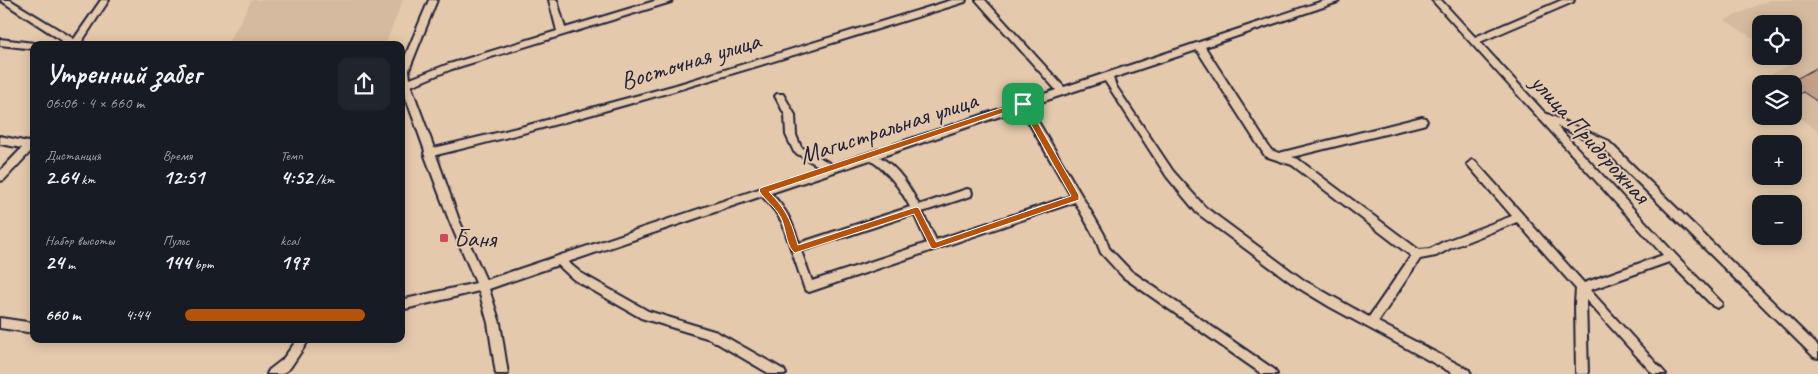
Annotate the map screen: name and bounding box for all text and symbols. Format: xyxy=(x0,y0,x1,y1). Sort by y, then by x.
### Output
map controls xyxy=(1752,15,1802,245)
button: locate xyxy=(1752,15,1802,65)
street label: Восточная улица xyxy=(616,24,766,97)
text: Утренний забег xyxy=(45,56,201,91)
button: share xyxy=(338,58,390,110)
street label: улица Придорожная xyxy=(1522,66,1658,212)
button: layers xyxy=(1752,75,1802,125)
pin xyxy=(1002,83,1044,125)
street label: Магистральная улица xyxy=(795,84,983,172)
icon: arrive xyxy=(1009,90,1037,118)
text: 06:06 · 4 × 660 m xyxy=(45,93,144,113)
button: + xyxy=(1752,135,1802,185)
text: Дистанция xyxy=(45,147,101,164)
text: Время xyxy=(163,147,192,164)
text: Темп xyxy=(280,147,303,164)
text: 2.64 xyxy=(45,164,78,190)
text: 12:51 xyxy=(163,164,204,190)
text: 4:52 xyxy=(280,164,313,190)
text: km xyxy=(78,171,95,188)
text: /km xyxy=(313,171,334,188)
button: − xyxy=(1752,195,1802,245)
place label: Баня xyxy=(454,223,498,255)
text: Набор высоты xyxy=(45,232,114,249)
text: Пульс xyxy=(163,232,190,249)
text: kcal xyxy=(280,232,299,249)
marker: Баня xyxy=(438,232,450,244)
text: 24 xyxy=(45,249,64,275)
text: 144 xyxy=(163,249,191,275)
text: 197 xyxy=(280,249,308,275)
text: m xyxy=(64,256,75,273)
text: bpm xyxy=(191,256,214,273)
text: 660 m xyxy=(45,305,80,325)
text: 4:44 xyxy=(125,305,150,325)

